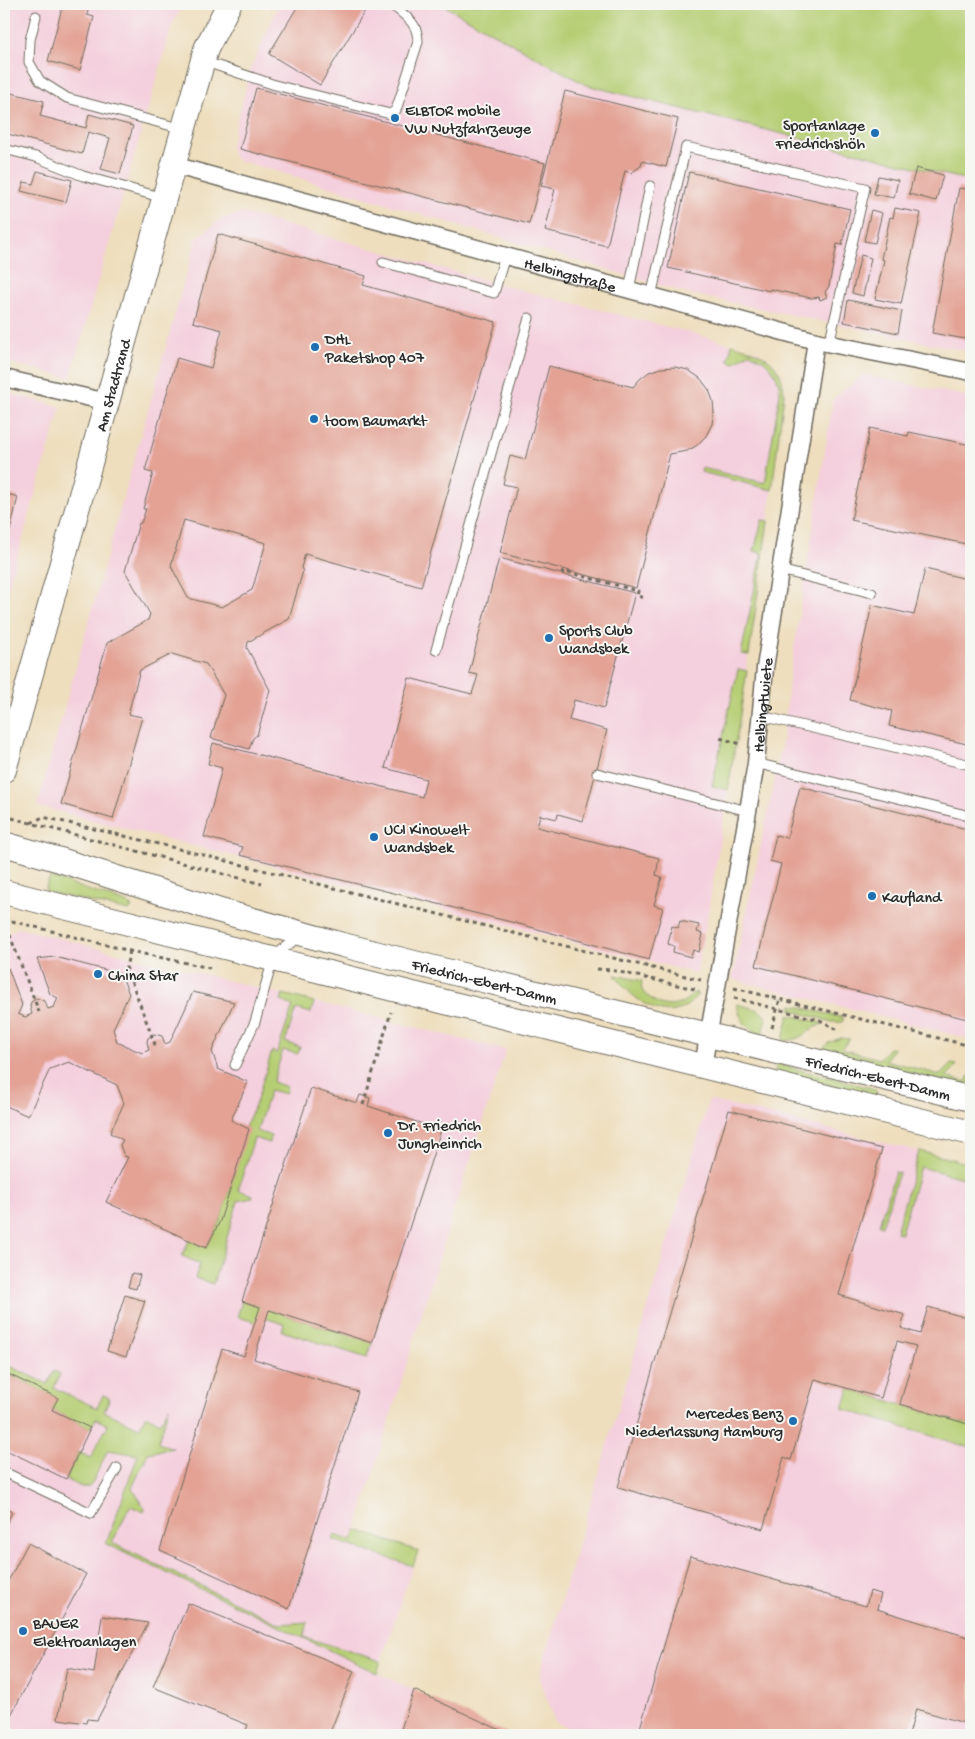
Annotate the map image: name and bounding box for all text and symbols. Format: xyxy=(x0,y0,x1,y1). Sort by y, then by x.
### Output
place label: ELBTOR mobile VW Nutzfahrzeuge xyxy=(404,103,532,140)
marker: ELBTOR mobile VW Nutzfahrzeuge xyxy=(389,112,401,124)
place label: Sportanlage Friedrichshöh xyxy=(774,118,866,155)
marker: Sportanlage Friedrichshöh xyxy=(869,127,881,139)
street label: Helbingstraße xyxy=(521,256,618,299)
place label: DHL Paketshop 407 xyxy=(324,332,425,369)
street label: Am Stadtrand xyxy=(93,336,138,434)
marker: DHL Paketshop 407 xyxy=(309,341,321,353)
marker: toom Baumarkt xyxy=(308,413,320,425)
place label: toom Baumarkt xyxy=(323,413,428,432)
place label: Sports Club Wandsbek xyxy=(559,623,633,660)
marker: Sports Club Wandsbek xyxy=(543,632,555,644)
street label: Helbingtwiete xyxy=(751,656,780,753)
place label: UCI Kinowelt Wandsbek xyxy=(384,822,470,859)
marker: UCI Kinowelt Wandsbek xyxy=(368,831,380,843)
marker: Kaufland xyxy=(866,890,878,902)
place label: Kaufland xyxy=(882,890,943,909)
street label: Friedrich-Ebert-Damm xyxy=(408,956,559,1011)
marker: China Star xyxy=(92,968,104,980)
place label: China Star xyxy=(108,968,179,987)
street label: Friedrich-Ebert-Damm xyxy=(802,1053,953,1107)
place label: Dr. Friedrich Jungheinrich xyxy=(397,1118,482,1155)
marker: Dr. Friedrich Jungheinrich xyxy=(382,1127,394,1139)
place label: Mercedes Benz Niederlassung Hamburg xyxy=(625,1406,784,1443)
marker: Mercedes Benz Niederlassung Hamburg xyxy=(787,1415,799,1427)
place label: BAUER Elektroanlagen xyxy=(32,1616,137,1653)
marker: BAUER Elektroanlagen xyxy=(17,1625,29,1637)

